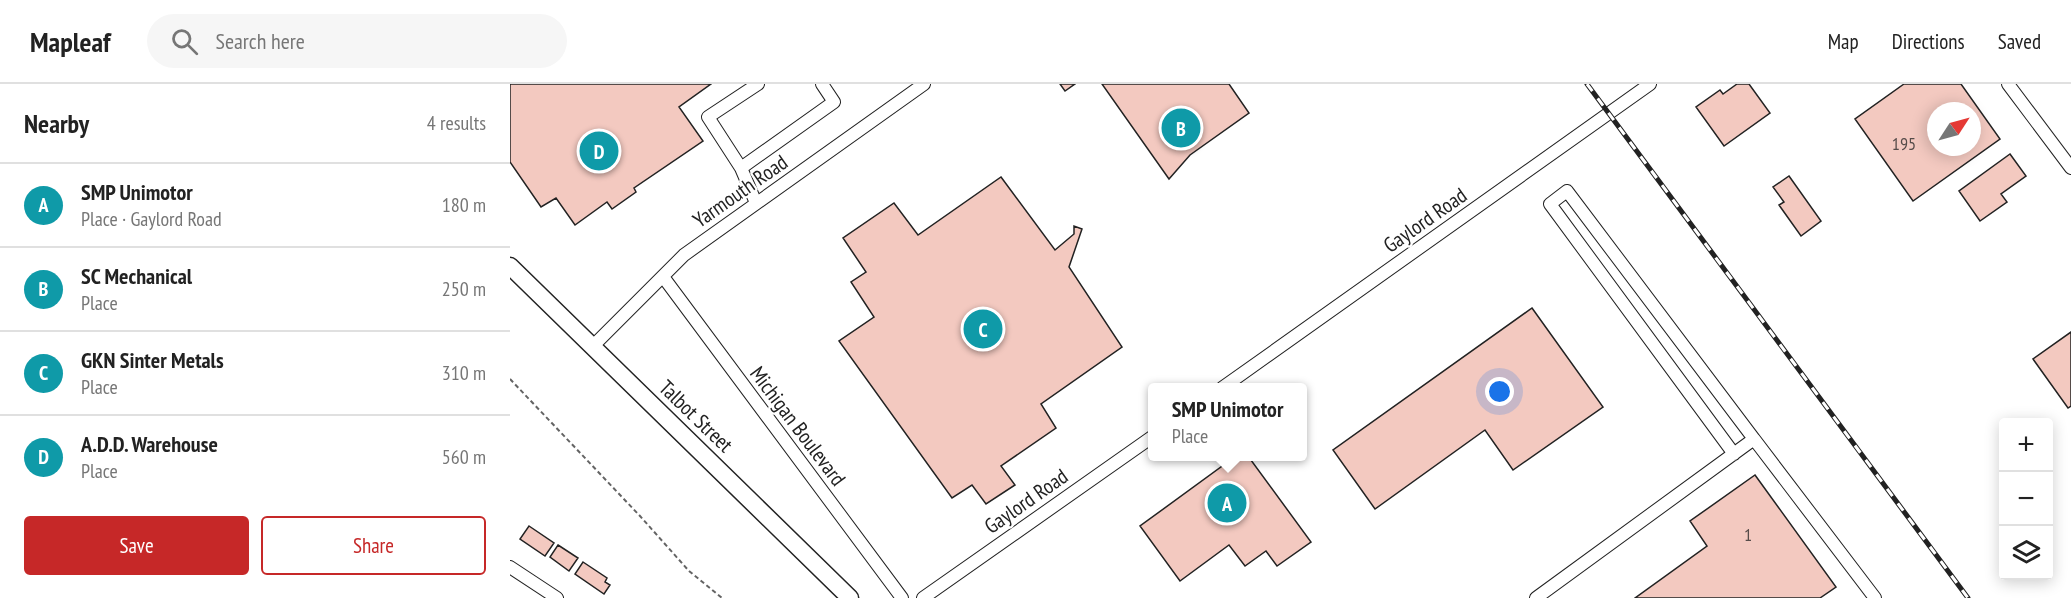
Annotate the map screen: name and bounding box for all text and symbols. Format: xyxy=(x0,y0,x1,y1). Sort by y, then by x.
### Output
search box xyxy=(147,14,567,68)
text: Mapleaf xyxy=(30,23,111,60)
icon: search xyxy=(168,25,201,58)
text: Search here xyxy=(216,27,305,55)
text: Map xyxy=(1828,28,1859,55)
text: Directions xyxy=(1892,28,1965,55)
text: Saved xyxy=(1998,28,2041,55)
north arrow xyxy=(1927,102,1981,156)
pin: B xyxy=(1162,106,1200,150)
text: Nearby xyxy=(24,107,89,140)
text: 4 results xyxy=(427,110,486,136)
pin: D xyxy=(580,128,619,174)
house number: 195 xyxy=(1892,132,1916,155)
street label: Yarmouth Road xyxy=(687,148,793,234)
text: SMP Unimotor xyxy=(81,178,193,206)
street label: Gaylord Road xyxy=(1378,181,1472,259)
text: A xyxy=(38,192,49,218)
text: 180 m xyxy=(442,192,486,218)
text: Place · Gaylord Road xyxy=(81,206,222,232)
text: SC Mechanical xyxy=(81,262,192,290)
text: B xyxy=(39,276,48,302)
text: 250 m xyxy=(442,276,486,302)
text: Place xyxy=(81,290,118,316)
pin: C xyxy=(964,306,1002,352)
text: GKN Sinter Metals xyxy=(81,346,224,374)
text: C xyxy=(39,360,48,386)
text: 310 m xyxy=(442,360,486,386)
street label: Michigan Boulevard xyxy=(744,361,852,491)
text: Place xyxy=(81,374,118,400)
street label: Talbot Street xyxy=(653,374,739,458)
your location xyxy=(1485,377,1514,406)
popup xyxy=(1148,383,1307,461)
text: SMP Unimotor xyxy=(1172,395,1283,423)
map controls xyxy=(1999,418,2053,580)
button: + xyxy=(1999,418,2053,472)
text: Place xyxy=(1172,423,1208,449)
text: A.D.D. Warehouse xyxy=(81,430,218,458)
text: D xyxy=(38,444,49,470)
text: 560 m xyxy=(442,444,486,470)
text: Place xyxy=(81,458,118,484)
street label: Gaylord Road xyxy=(979,462,1073,540)
button: − xyxy=(1999,472,2053,526)
pin: A xyxy=(1208,480,1246,526)
button: Save xyxy=(24,516,249,575)
button: Share xyxy=(261,516,486,575)
house number: 1 xyxy=(1744,523,1752,546)
button: layers xyxy=(1999,526,2053,580)

